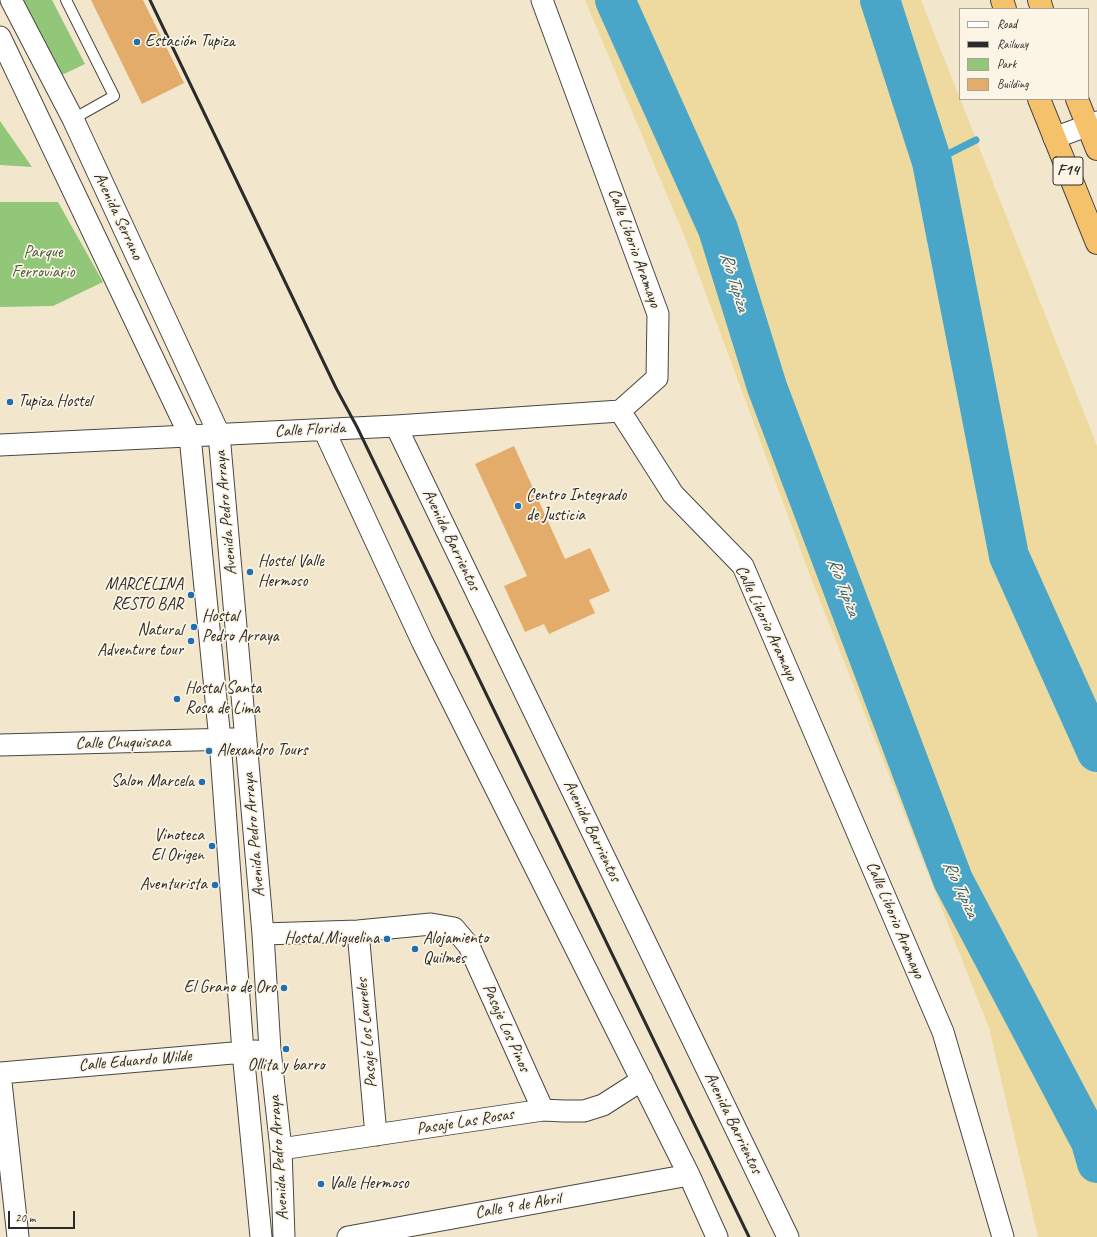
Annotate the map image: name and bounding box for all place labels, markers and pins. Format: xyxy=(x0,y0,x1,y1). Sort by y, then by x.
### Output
place label: Estación Tupiza xyxy=(145,32,235,52)
marker: Estación Tupiza xyxy=(132,37,142,47)
place label: Tupiza Hostel xyxy=(18,392,92,412)
marker: Tupiza Hostel xyxy=(5,397,15,407)
place label: Centro Integrado de Justicia xyxy=(526,486,626,526)
marker: Centro Integrado de Justicia xyxy=(513,501,523,511)
place label: Hostel Valle Hermoso xyxy=(258,552,324,592)
marker: Hostel Valle Hermoso xyxy=(245,567,255,577)
place label: MARCELINA RESTO BAR xyxy=(105,575,183,615)
marker: MARCELINA RESTO BAR xyxy=(186,590,196,600)
place label: Hostal Pedro Arraya xyxy=(202,607,279,647)
place label: Natural Adventure tour xyxy=(97,621,183,661)
marker: Hostal Pedro Arraya xyxy=(189,622,199,632)
marker: Natural Adventure tour xyxy=(186,636,196,646)
place label: Hostal Santa Rosa de Lima xyxy=(185,679,261,719)
marker: Hostal Santa Rosa de Lima xyxy=(172,694,182,704)
place label: Alexandro Tours xyxy=(217,741,308,761)
marker: Alexandro Tours xyxy=(204,746,214,756)
place label: Salon Marcela xyxy=(111,772,194,792)
marker: Salon Marcela xyxy=(197,777,207,787)
place label: Vinoteca El Origen xyxy=(151,826,204,866)
marker: Vinoteca El Origen xyxy=(207,841,217,851)
place label: Aventurista xyxy=(140,875,207,895)
marker: Aventurista xyxy=(210,880,220,890)
place label: Hostal Miguelina xyxy=(284,929,379,949)
place label: Alojamiento Quilmes xyxy=(423,929,488,969)
marker: Hostal Miguelina xyxy=(382,934,392,944)
marker: Alojamiento Quilmes xyxy=(410,944,420,954)
place label: El Grano de Oro xyxy=(184,978,276,998)
marker: El Grano de Oro xyxy=(279,983,289,993)
marker: Ollita y barro xyxy=(281,1044,291,1054)
place label: Ollita y barro xyxy=(247,1056,325,1076)
place label: Valle Hermoso xyxy=(329,1174,409,1194)
marker: Valle Hermoso xyxy=(316,1179,326,1189)

